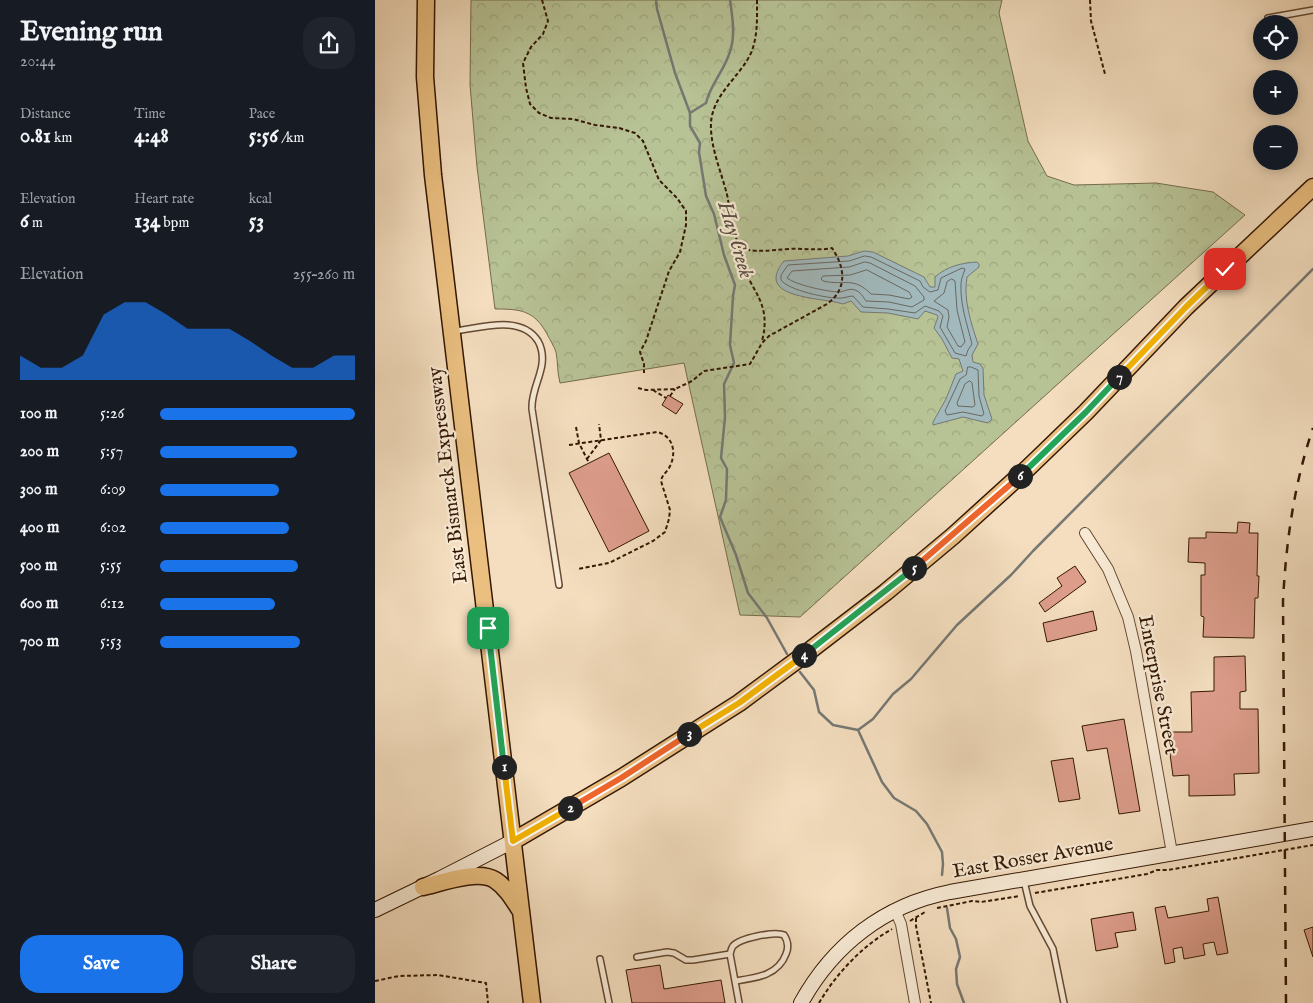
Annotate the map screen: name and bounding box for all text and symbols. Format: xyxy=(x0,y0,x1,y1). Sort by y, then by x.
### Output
text: Evening run xyxy=(20,15,163,50)
map controls xyxy=(1253,15,1298,170)
button: locate xyxy=(1253,15,1298,60)
button: share xyxy=(303,17,355,69)
text: 20:44 xyxy=(20,52,55,72)
button: + xyxy=(1253,70,1298,115)
text: Distance xyxy=(20,105,71,123)
text: Time xyxy=(134,105,165,123)
text: Pace xyxy=(249,105,275,123)
text: 0.81 xyxy=(20,123,51,150)
text: 4:48 xyxy=(134,123,169,150)
text: 5:56 xyxy=(249,123,278,150)
button: − xyxy=(1253,125,1298,170)
text: km xyxy=(51,129,72,147)
text: /km xyxy=(278,129,304,147)
text: Elevation xyxy=(20,190,76,208)
text: Heart rate xyxy=(134,190,194,208)
text: kcal xyxy=(249,190,272,208)
water label: Hay Creek xyxy=(710,197,760,282)
text: 6 xyxy=(20,208,29,235)
text: 134 xyxy=(134,208,160,235)
text: 53 xyxy=(249,208,264,235)
text: m xyxy=(29,214,43,232)
text: bpm xyxy=(160,214,189,232)
pin xyxy=(1204,248,1246,290)
icon: check xyxy=(1211,255,1239,283)
text: Elevation xyxy=(20,265,83,285)
text: 255–260 m xyxy=(293,265,355,285)
pin: 7 xyxy=(1107,364,1131,390)
street label: East Bismarck Expressway xyxy=(422,365,474,585)
text: 7 xyxy=(1116,368,1123,386)
text: 100 m xyxy=(20,404,57,424)
text: 5:26 xyxy=(100,404,124,424)
text: 200 m xyxy=(20,442,59,462)
text: 5:57 xyxy=(100,442,123,462)
pin: 6 xyxy=(1007,464,1033,488)
text: 6 xyxy=(1018,467,1023,485)
text: 300 m xyxy=(20,480,58,500)
text: 6:09 xyxy=(100,480,126,500)
text: 400 m xyxy=(20,518,59,538)
text: 6:02 xyxy=(100,518,126,538)
text: 500 m xyxy=(20,556,57,576)
text: 5:55 xyxy=(100,556,122,576)
pin: 5 xyxy=(901,556,927,580)
text: 5 xyxy=(912,559,917,577)
text: 600 m xyxy=(20,594,58,614)
text: 6:12 xyxy=(100,594,124,614)
pin xyxy=(467,607,509,649)
street label: Enterprise Street xyxy=(1132,613,1184,757)
icon: arrive xyxy=(474,614,502,642)
text: 700 m xyxy=(20,632,59,652)
text: 5:53 xyxy=(100,632,122,652)
pin: 4 xyxy=(791,642,817,668)
text: 4 xyxy=(801,646,808,664)
pin: 3 xyxy=(677,722,701,746)
text: 3 xyxy=(687,725,692,743)
pin: 1 xyxy=(491,754,517,780)
text: 1 xyxy=(502,758,507,776)
pin: 2 xyxy=(557,796,583,820)
text: 2 xyxy=(567,799,574,817)
street label: East Rosser Avenue xyxy=(951,832,1115,884)
button: Save xyxy=(20,935,183,993)
button: Share xyxy=(193,935,355,993)

